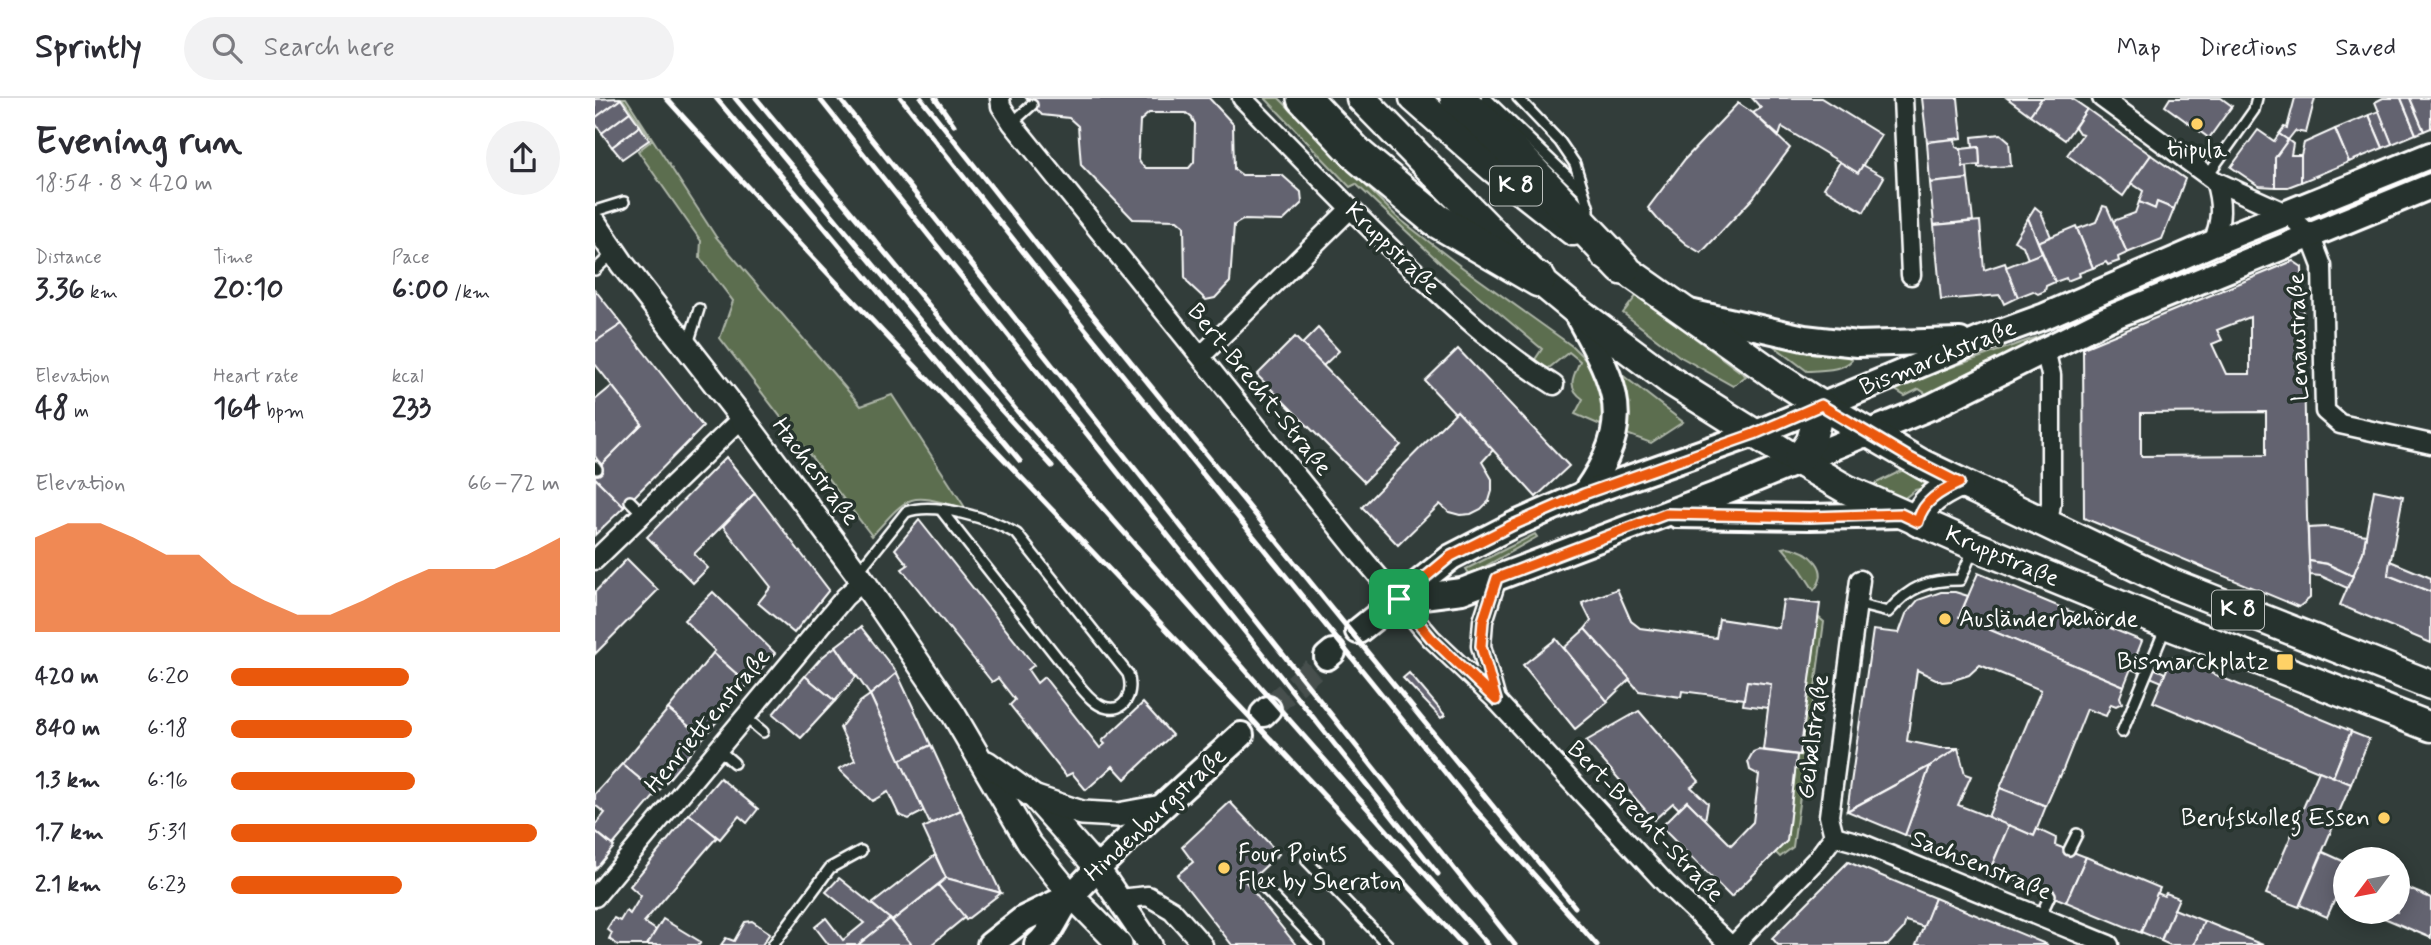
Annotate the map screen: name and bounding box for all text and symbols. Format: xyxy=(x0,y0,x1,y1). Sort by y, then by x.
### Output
search box xyxy=(184,17,674,80)
text: Sprintly xyxy=(35,26,142,70)
icon: search xyxy=(208,29,246,67)
text: Search here xyxy=(264,31,395,65)
text: Map xyxy=(2117,33,2161,64)
text: Directions xyxy=(2199,33,2297,64)
text: Saved xyxy=(2335,33,2396,64)
marker: tiipula xyxy=(2189,116,2205,132)
text: Evening run xyxy=(35,118,242,167)
button: share xyxy=(486,121,560,195)
place label: tiipula xyxy=(2167,135,2227,166)
road number: K 8 xyxy=(1490,166,1542,206)
text: 18:54 · 8 × 420 m xyxy=(35,169,213,199)
street label: Kruppstraße xyxy=(1338,196,1446,302)
text: Distance xyxy=(35,245,102,270)
text: Time xyxy=(213,245,253,270)
text: Pace xyxy=(392,245,429,270)
text: 3.36 xyxy=(35,270,85,309)
text: 20:10 xyxy=(213,270,284,309)
text: 6:00 xyxy=(392,270,449,309)
street label: Lenaustraße xyxy=(2281,272,2317,402)
text: km xyxy=(85,280,118,305)
text: /km xyxy=(449,280,490,305)
street label: Bert-Brecht-Straße xyxy=(1180,297,1338,483)
street label: Bismarckstraße xyxy=(1855,312,2021,403)
text: Elevation xyxy=(35,364,110,389)
text: Heart rate xyxy=(213,364,299,389)
text: kcal xyxy=(392,364,424,389)
text: 48 xyxy=(35,389,69,428)
text: 164 xyxy=(213,389,261,428)
text: 233 xyxy=(392,389,431,428)
text: m xyxy=(69,399,89,424)
text: bpm xyxy=(261,399,304,424)
street label: Hachestraße xyxy=(764,412,866,532)
text: Elevation xyxy=(35,469,126,499)
text: 66–72 m xyxy=(467,469,560,499)
street label: Kruppstraße xyxy=(1940,519,2064,595)
pin xyxy=(1369,569,1429,629)
icon: arrive xyxy=(1380,580,1418,618)
road number: K 8 xyxy=(2212,590,2264,630)
place label: Ausländerbehörde xyxy=(1959,604,2138,635)
marker: Ausländerbehörde xyxy=(1937,611,1953,627)
street label: Henriettenstraße xyxy=(638,642,778,800)
place label: Bismarckplatz xyxy=(2117,647,2269,678)
marker: Bismarckplatz xyxy=(2275,652,2295,672)
text: 420 m xyxy=(35,662,99,692)
text: 6:20 xyxy=(147,662,189,692)
street label: Geibelstraße xyxy=(1791,673,1837,801)
text: 840 m xyxy=(35,714,100,744)
text: 6:18 xyxy=(147,714,188,744)
street label: Bert-Brecht-Straße xyxy=(1560,734,1730,910)
street label: Hindenburgstraße xyxy=(1078,741,1234,889)
text: 1.3 km xyxy=(35,766,100,796)
text: 6:16 xyxy=(147,766,188,796)
place label: Berufskolleg Essen xyxy=(2181,803,2370,837)
marker: Berufskolleg Essen xyxy=(2376,810,2392,826)
text: 1.7 km xyxy=(35,818,104,848)
text: 5:31 xyxy=(147,818,187,848)
street label: Sachsenstraße xyxy=(1906,824,2056,908)
place label: Four Points Flex by Sheraton xyxy=(1238,839,1401,898)
north arrow xyxy=(2333,847,2410,924)
map controls xyxy=(2333,847,2410,924)
marker: Four Points Flex by Sheraton xyxy=(1216,860,1232,876)
text: 2.1 km xyxy=(35,870,101,900)
text: 6:23 xyxy=(147,870,186,900)

